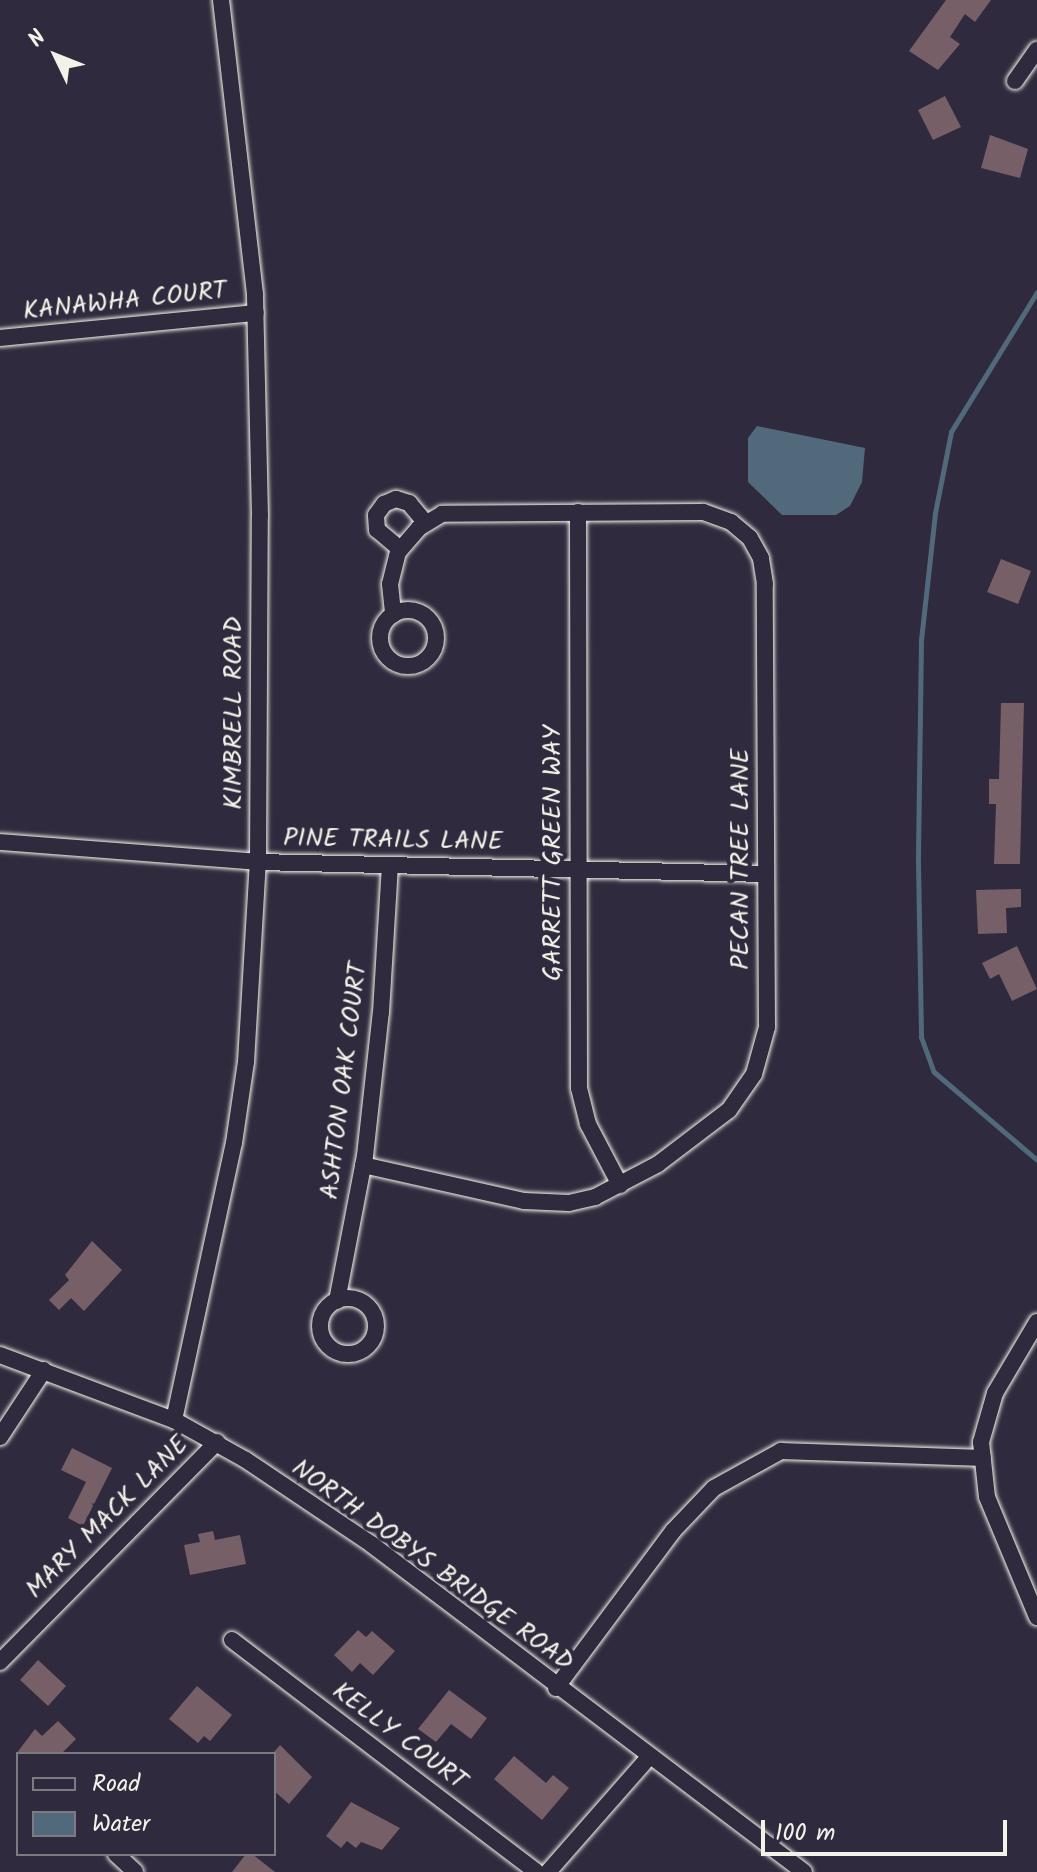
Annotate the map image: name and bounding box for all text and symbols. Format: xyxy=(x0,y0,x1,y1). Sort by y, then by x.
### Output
north arrow xyxy=(16,16,96,96)
text: N xyxy=(21,22,56,56)
street label: KANAWHA COURT xyxy=(22,276,228,328)
street label: KIMBRELL ROAD xyxy=(219,616,251,810)
street label: GARRETT GREEN WAY xyxy=(538,725,570,981)
street label: PECAN TREE LANE xyxy=(726,748,758,970)
street label: PINE TRAILS LANE xyxy=(283,823,503,859)
street label: ASHTON OAK COURT xyxy=(315,961,375,1201)
street label: MARY MACK LANE xyxy=(20,1430,196,1606)
street label: NORTH DOBYS BRIDGE ROAD xyxy=(285,1453,579,1679)
street label: KELLY COURT xyxy=(326,1676,472,1798)
legend xyxy=(16,1752,276,1856)
text: Road xyxy=(92,1765,140,1804)
scale bar xyxy=(765,1804,1011,1854)
text: Water xyxy=(92,1805,150,1844)
text: 100 m xyxy=(775,1814,835,1853)

